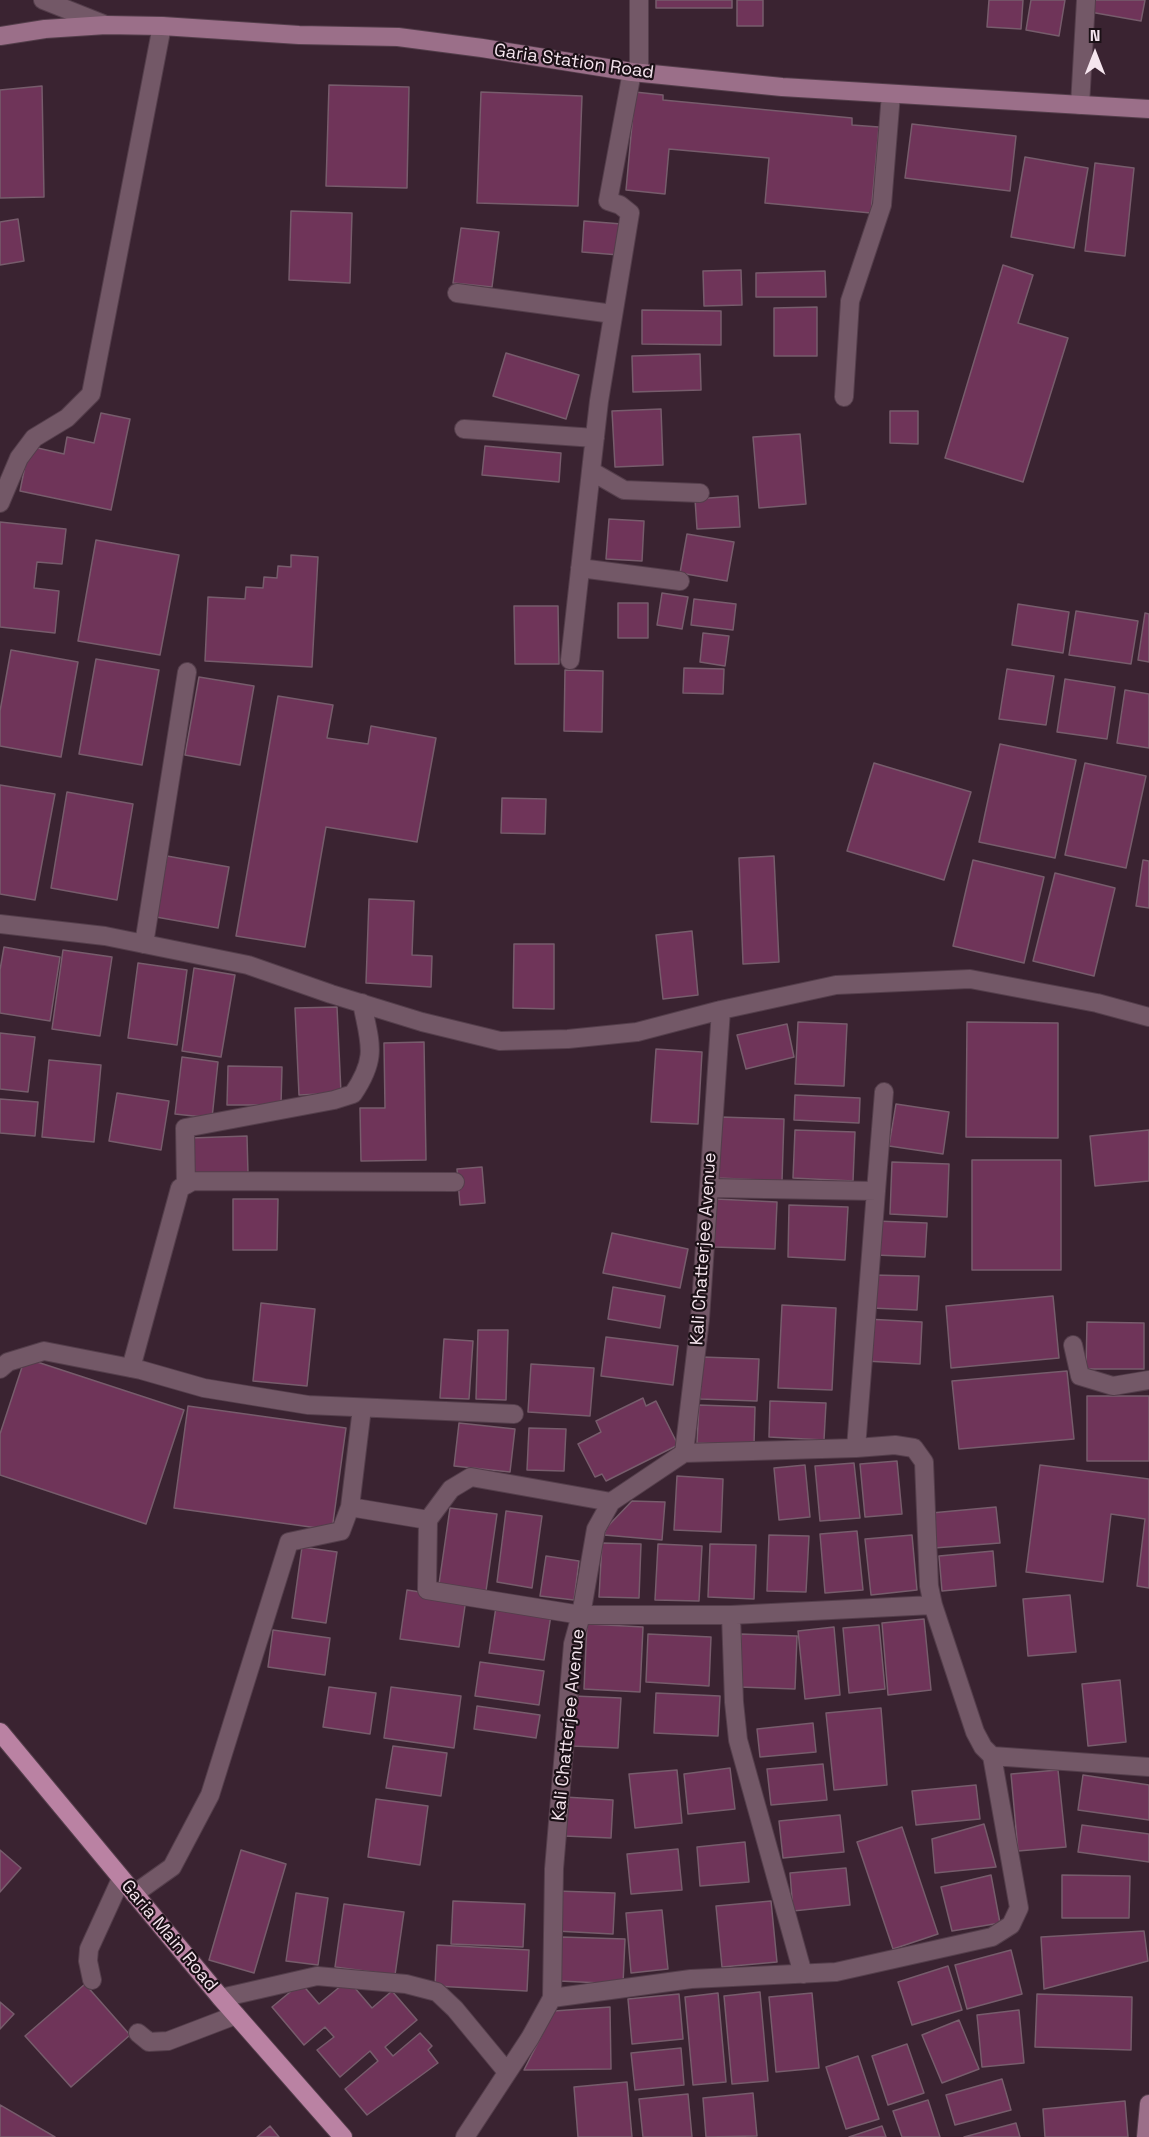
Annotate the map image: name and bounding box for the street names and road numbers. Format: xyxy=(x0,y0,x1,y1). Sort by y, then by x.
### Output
street label: Garia Station Road xyxy=(493,40,655,84)
street label: Kali Chatterjee Avenue xyxy=(686,1152,722,1346)
street label: Kali Chatterjee Avenue xyxy=(548,1628,590,1822)
street label: Garia Main Road xyxy=(116,1876,222,1996)

